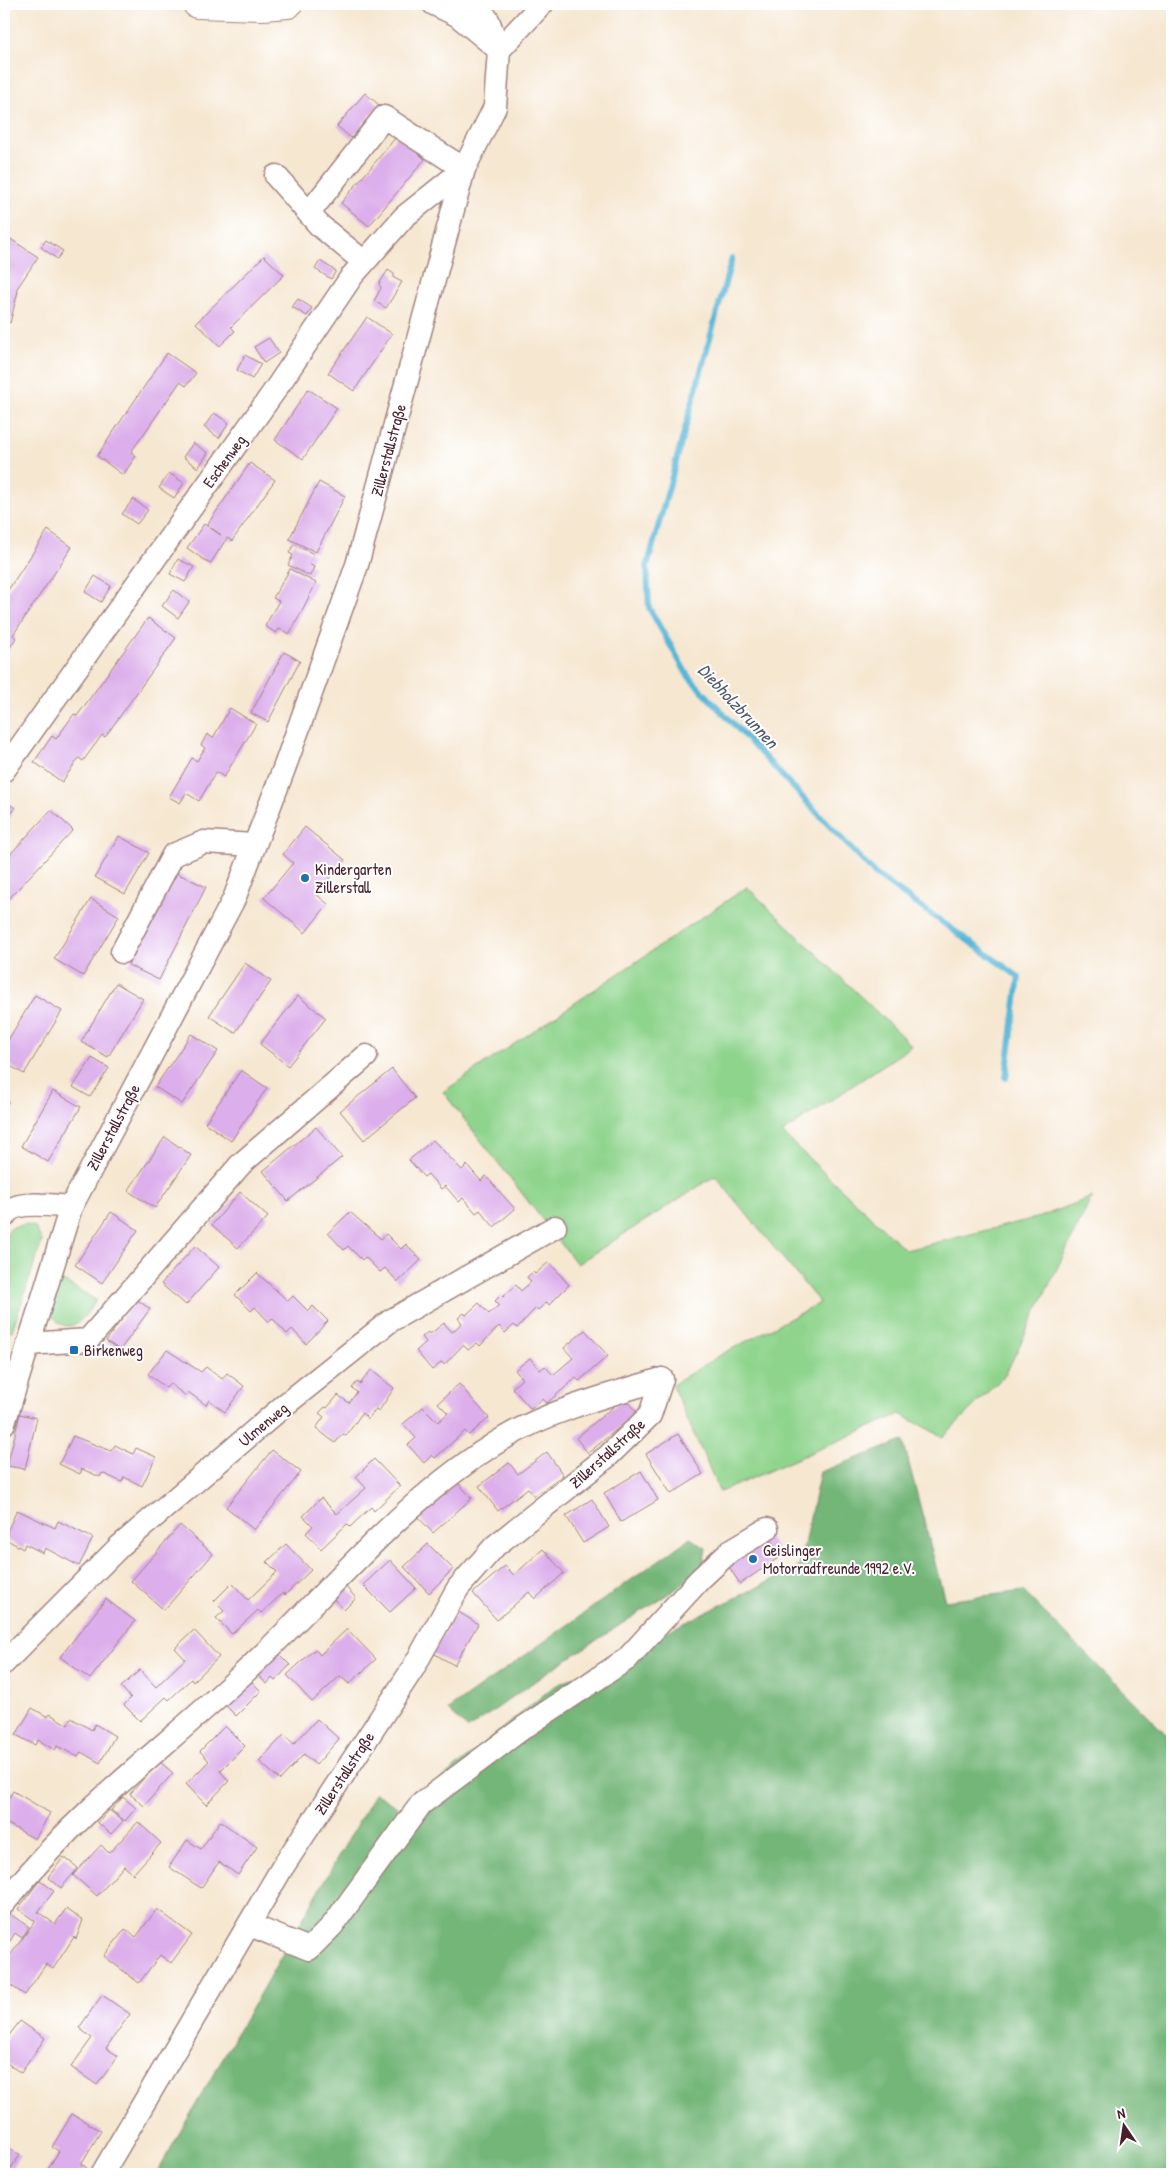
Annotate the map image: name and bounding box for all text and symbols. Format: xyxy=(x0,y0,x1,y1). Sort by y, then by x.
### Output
street label: Zillerstallstraße xyxy=(365,401,411,499)
street label: Eschenweg xyxy=(197,430,251,492)
water label: Diebholzbrunnen xyxy=(693,658,785,755)
place label: Kindergarten Zillerstall xyxy=(315,858,392,898)
marker: Kindergarten Zillerstall xyxy=(299,872,311,884)
street label: Zillerstallstraße xyxy=(81,1079,145,1174)
place label: Birkenweg xyxy=(84,1339,143,1361)
marker: Birkenweg xyxy=(68,1344,80,1356)
street label: Ulmenweg xyxy=(234,1397,292,1451)
street label: Zillerstallstraße xyxy=(564,1413,650,1493)
place label: Geislinger Motorradfreunde 1992 e.V. xyxy=(763,1539,915,1579)
marker: Geislinger Motorradfreunde 1992 e.V. xyxy=(747,1553,759,1565)
street label: Zillerstallstraße xyxy=(309,1727,379,1819)
north arrow xyxy=(1098,2100,1148,2150)
text: N xyxy=(1115,2103,1127,2123)

